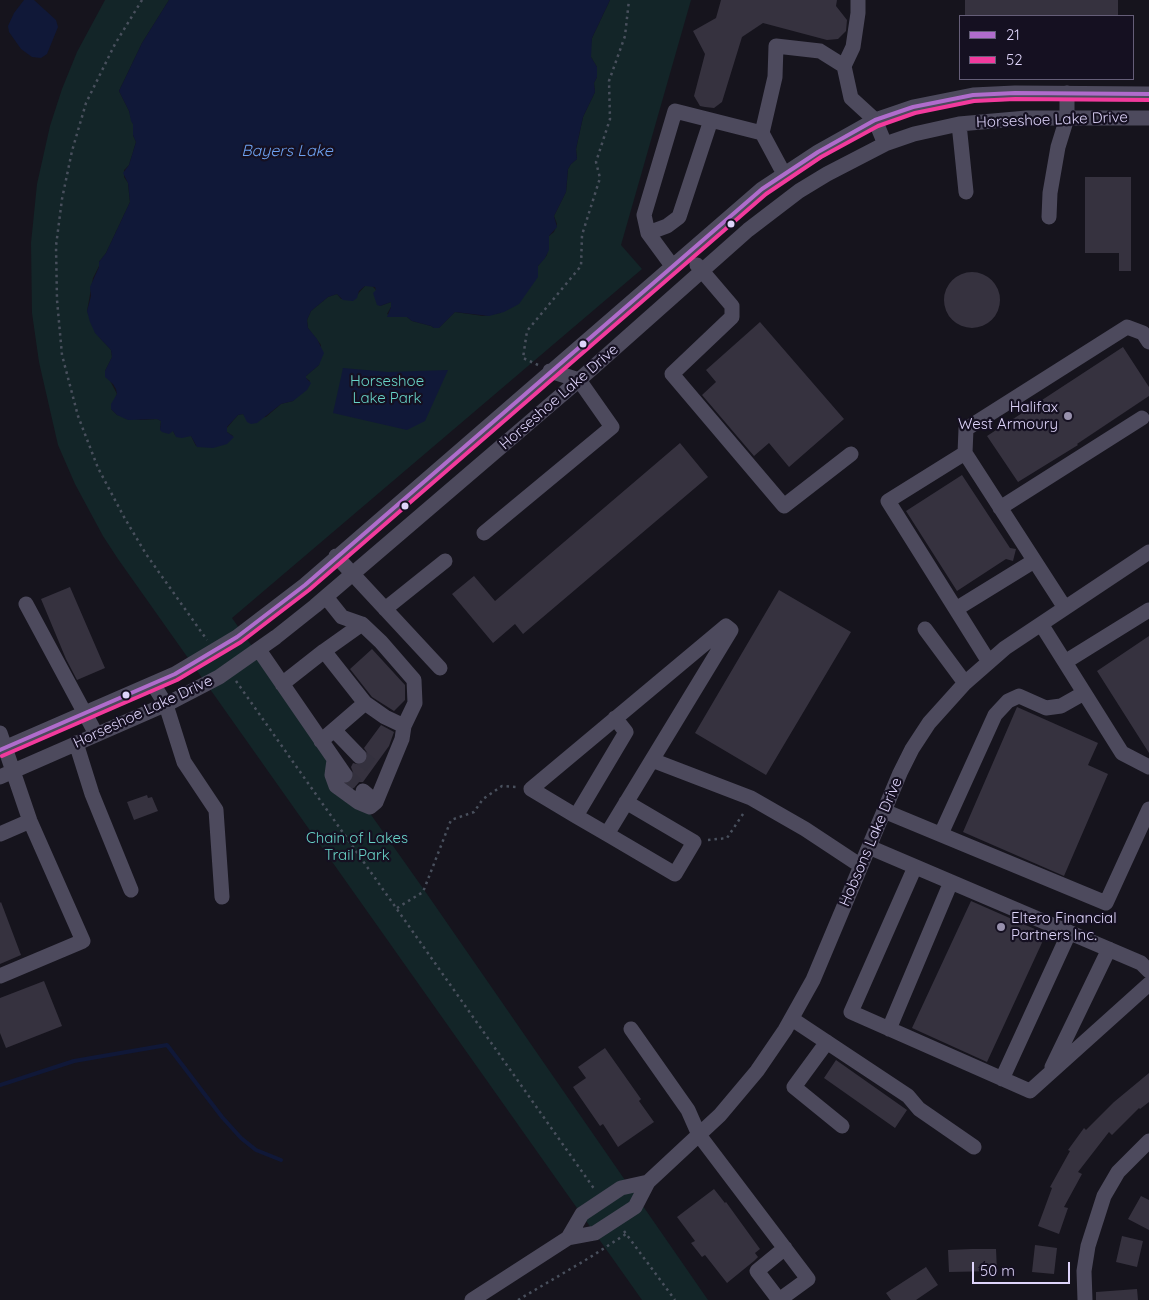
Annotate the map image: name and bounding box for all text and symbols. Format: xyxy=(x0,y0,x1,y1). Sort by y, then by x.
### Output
legend xyxy=(959,15,1134,80)
text: 21 xyxy=(1006,25,1020,44)
text: 52 xyxy=(1006,50,1023,69)
street label: Horseshoe Lake Drive xyxy=(976,108,1128,132)
water label: Bayers Lake xyxy=(241,141,333,161)
unlabelled marker xyxy=(726,219,736,229)
unlabelled marker xyxy=(578,339,588,349)
street label: Horseshoe Lake Drive xyxy=(496,340,622,454)
park label: Horseshoe Lake Park xyxy=(350,372,424,407)
place label: Halifax West Armoury xyxy=(958,398,1058,433)
marker: Halifax West Armoury xyxy=(1062,410,1074,422)
unlabelled marker xyxy=(400,501,410,511)
street label: Horseshoe Lake Drive xyxy=(70,672,216,752)
unlabelled marker xyxy=(121,690,131,700)
street label: Hobsons Lake Drive xyxy=(836,775,906,909)
park label: Chain of Lakes Trail Park xyxy=(306,829,408,864)
place label: Eltero Financial Partners Inc. xyxy=(1011,909,1117,944)
marker: Eltero Financial Partners Inc. xyxy=(995,921,1007,933)
scale bar xyxy=(974,1252,1072,1284)
text: 50 m xyxy=(980,1261,1015,1280)

